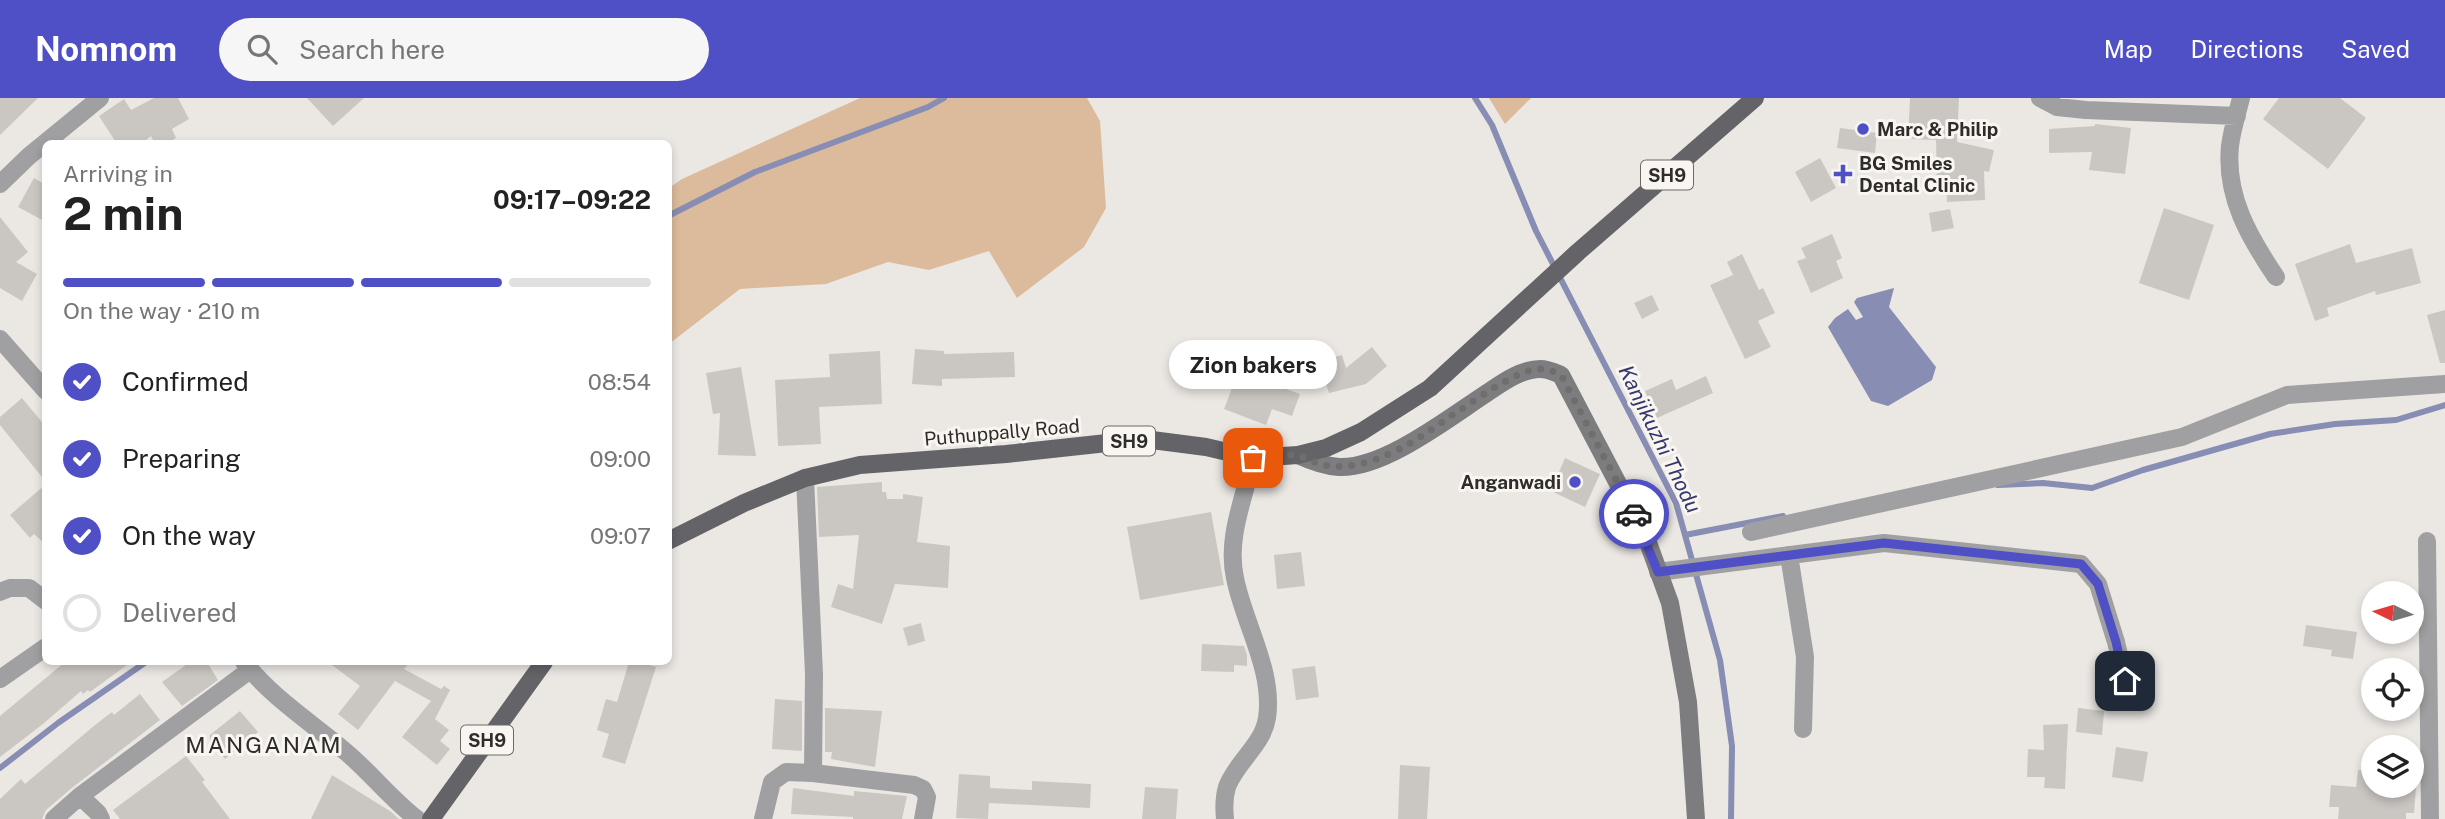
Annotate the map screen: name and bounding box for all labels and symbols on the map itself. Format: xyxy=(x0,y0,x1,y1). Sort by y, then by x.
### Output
place label: Marc & Philip xyxy=(1877,118,1998,140)
marker: Marc & Philip xyxy=(1855,121,1871,137)
place label: BG Smiles Dental Clinic xyxy=(1859,152,1975,196)
road number: SH9 xyxy=(1641,160,1693,190)
marker: BG Smiles Dental Clinic xyxy=(1833,164,1853,184)
callout: Zion bakers xyxy=(1169,339,1337,388)
water label: Kanjikuzhi Thodu xyxy=(1613,361,1707,517)
street label: Puthuppally Road xyxy=(923,414,1081,450)
road number: SH9 xyxy=(1103,426,1155,456)
pin xyxy=(1223,428,1283,488)
place label: Anganwadi xyxy=(1461,471,1561,493)
marker: Anganwadi xyxy=(1567,474,1583,490)
courier xyxy=(1599,479,1669,549)
north arrow xyxy=(2361,581,2424,644)
pin xyxy=(2095,651,2155,711)
road number: SH9 xyxy=(461,726,513,754)
district label: MANGANAM xyxy=(185,731,343,758)

